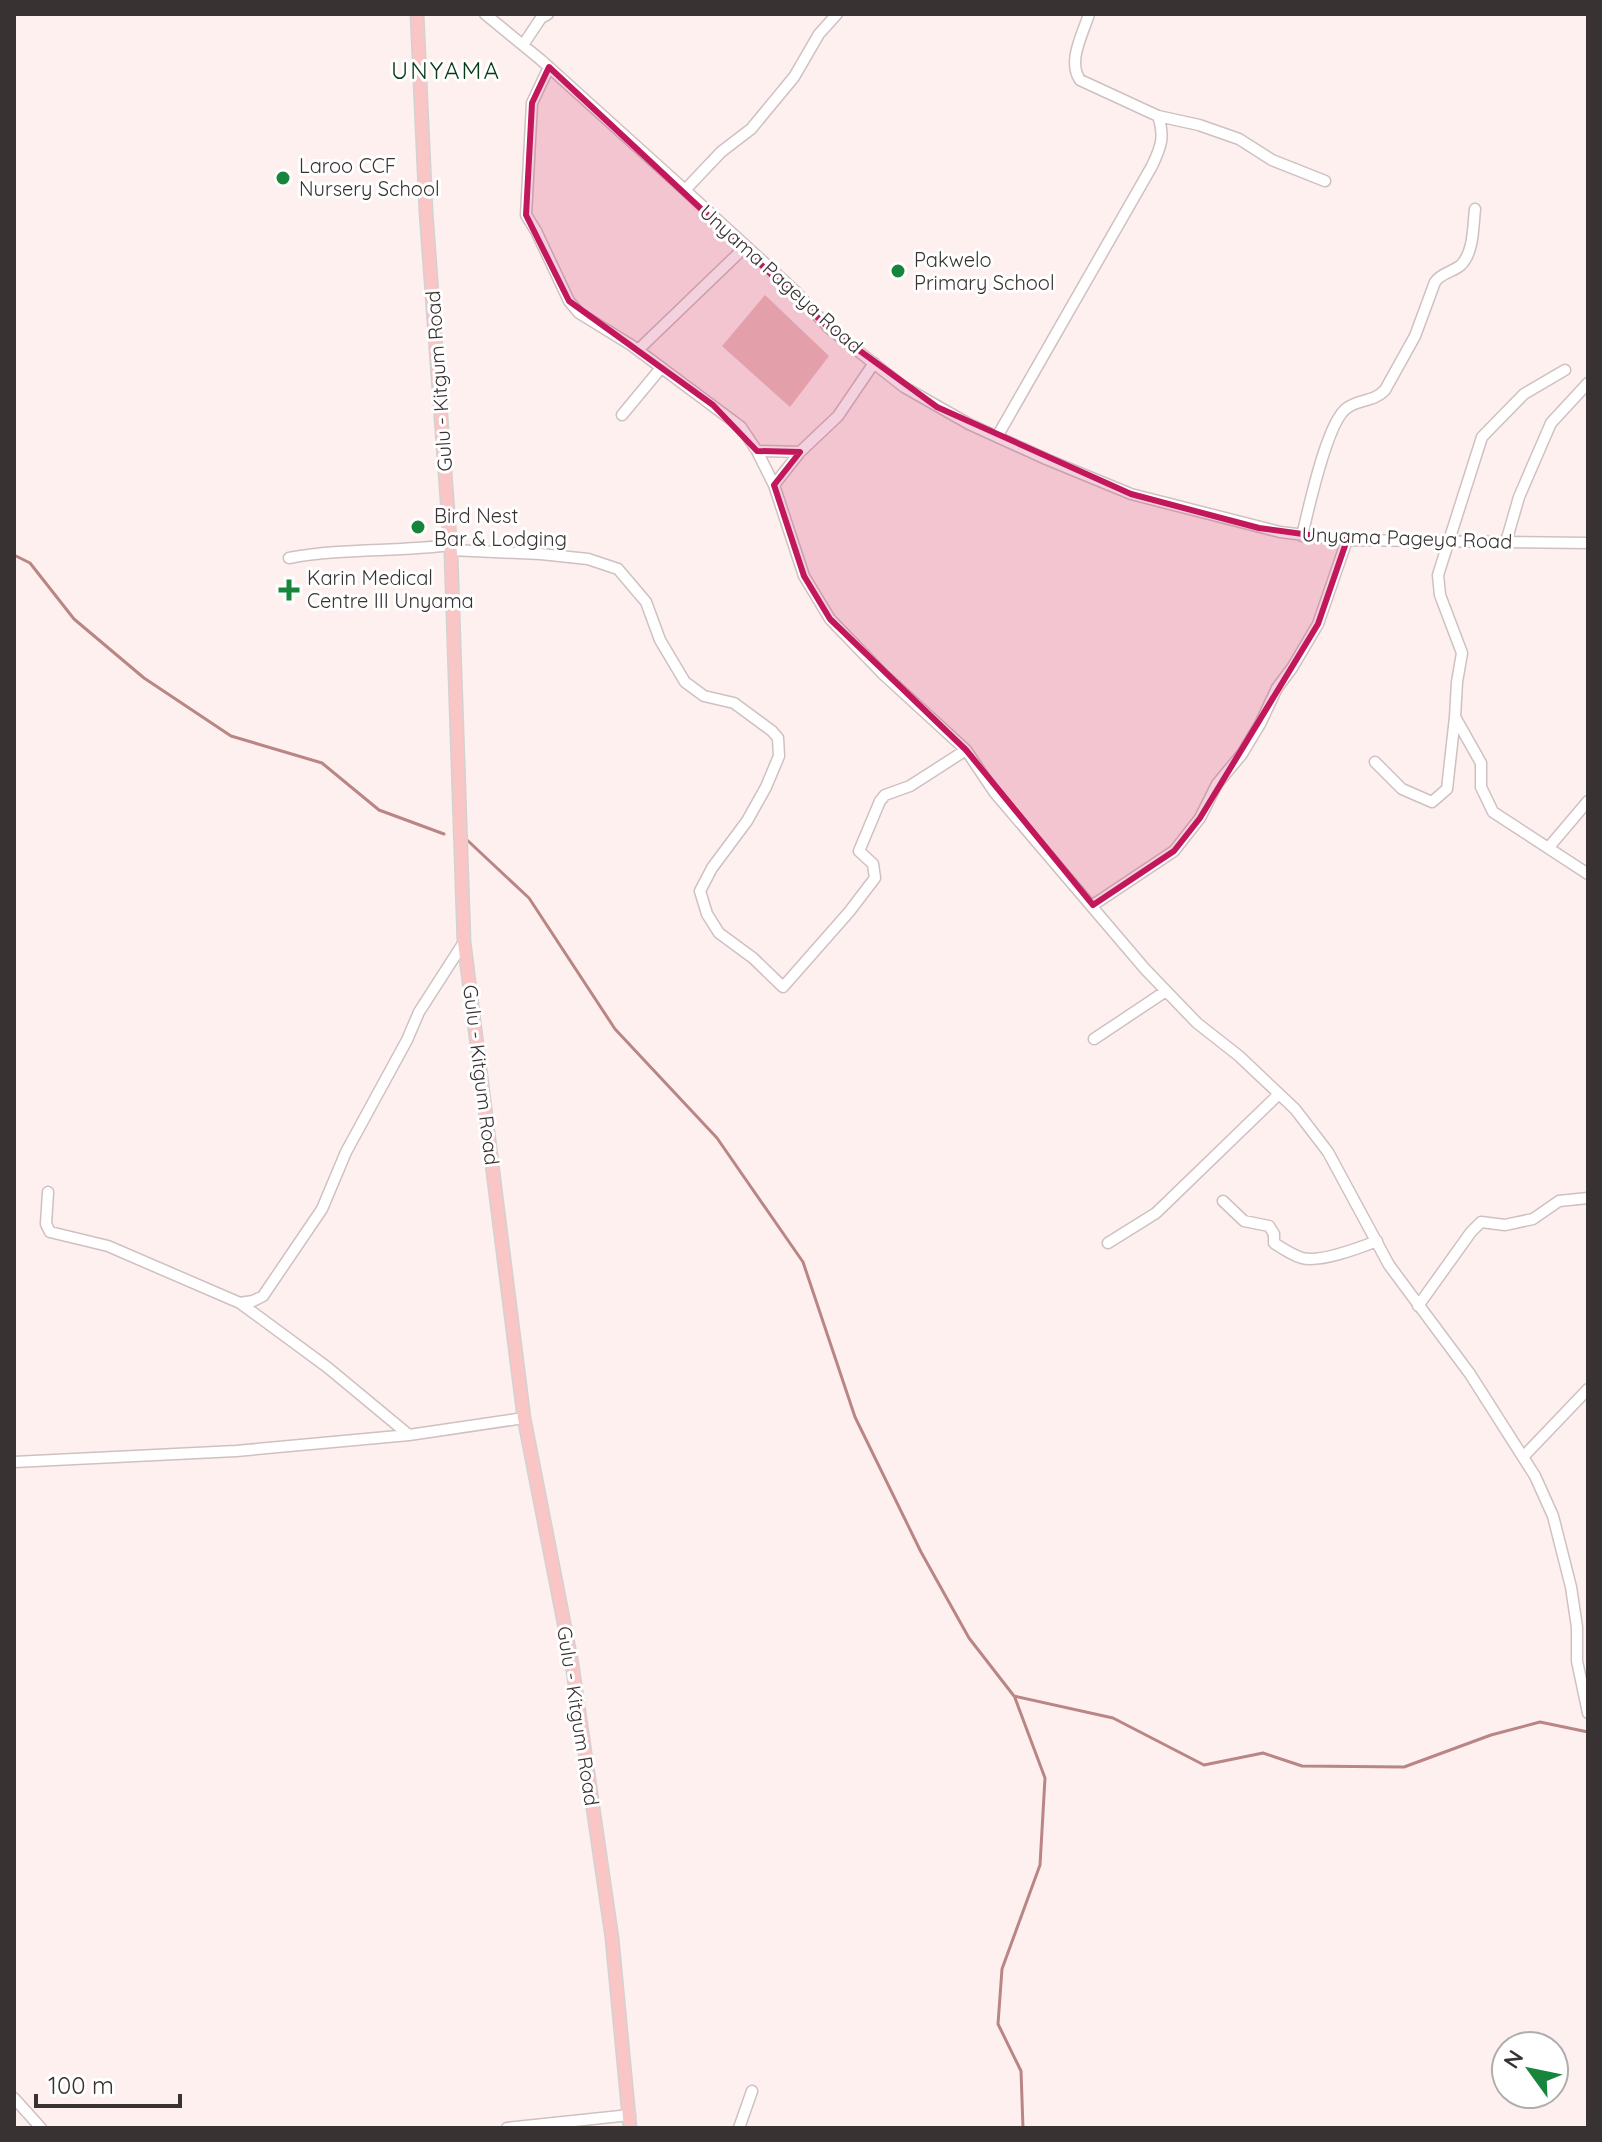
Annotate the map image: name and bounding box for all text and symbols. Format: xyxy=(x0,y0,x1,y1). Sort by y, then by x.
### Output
district label: UNYAMA xyxy=(391,55,501,85)
place label: Laroo CCF Nursery School xyxy=(299,153,440,201)
marker: Laroo CCF Nursery School xyxy=(274,169,292,187)
street label: Unyama Pageya Road xyxy=(695,199,868,358)
place label: Pakwelo Primary School xyxy=(914,247,1055,295)
marker: Pakwelo Primary School xyxy=(889,262,907,280)
street label: Gulu - Kitgum Road xyxy=(420,290,457,472)
place label: Bird Nest Bar & Lodging xyxy=(434,503,567,551)
marker: Bird Nest Bar & Lodging xyxy=(409,518,427,536)
street label: Unyama Pageya Road xyxy=(1301,521,1513,554)
place label: Karin Medical Centre III Unyama xyxy=(307,565,474,613)
marker: Karin Medical Centre III Unyama xyxy=(278,579,300,601)
street label: Gulu - Kitgum Road xyxy=(458,983,505,1166)
street label: Gulu - Kitgum Road xyxy=(552,1624,605,1807)
north arrow xyxy=(1490,2030,1570,2110)
text: N xyxy=(1497,2045,1529,2074)
scale bar xyxy=(36,2058,180,2108)
text: 100 m xyxy=(48,2070,114,2100)

